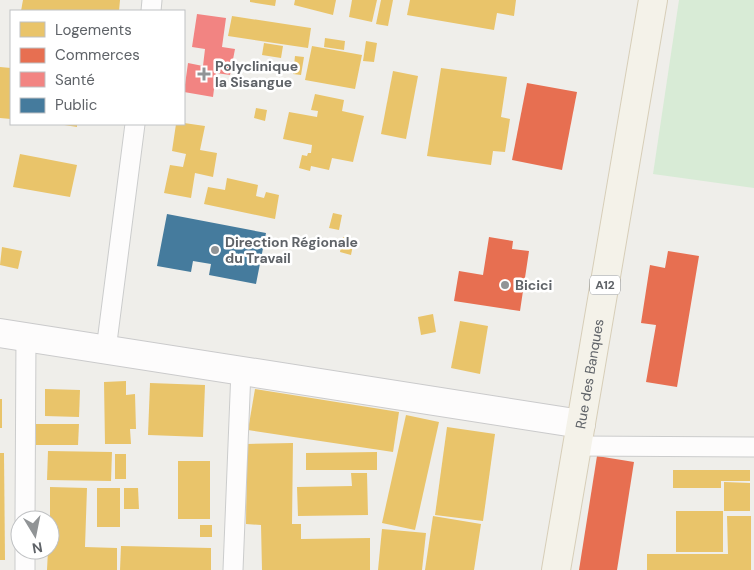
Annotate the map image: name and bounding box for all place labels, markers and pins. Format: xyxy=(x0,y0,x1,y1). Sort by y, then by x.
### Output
place label: Polyclinique la Sisangue xyxy=(215,57,298,91)
marker: Polyclinique la Sisangue xyxy=(197,67,211,81)
place label: Direction Régionale du Travail xyxy=(225,233,358,267)
marker: Direction Régionale du Travail xyxy=(209,244,221,256)
place label: Bicici xyxy=(515,276,553,294)
marker: Bicici xyxy=(499,279,511,291)

